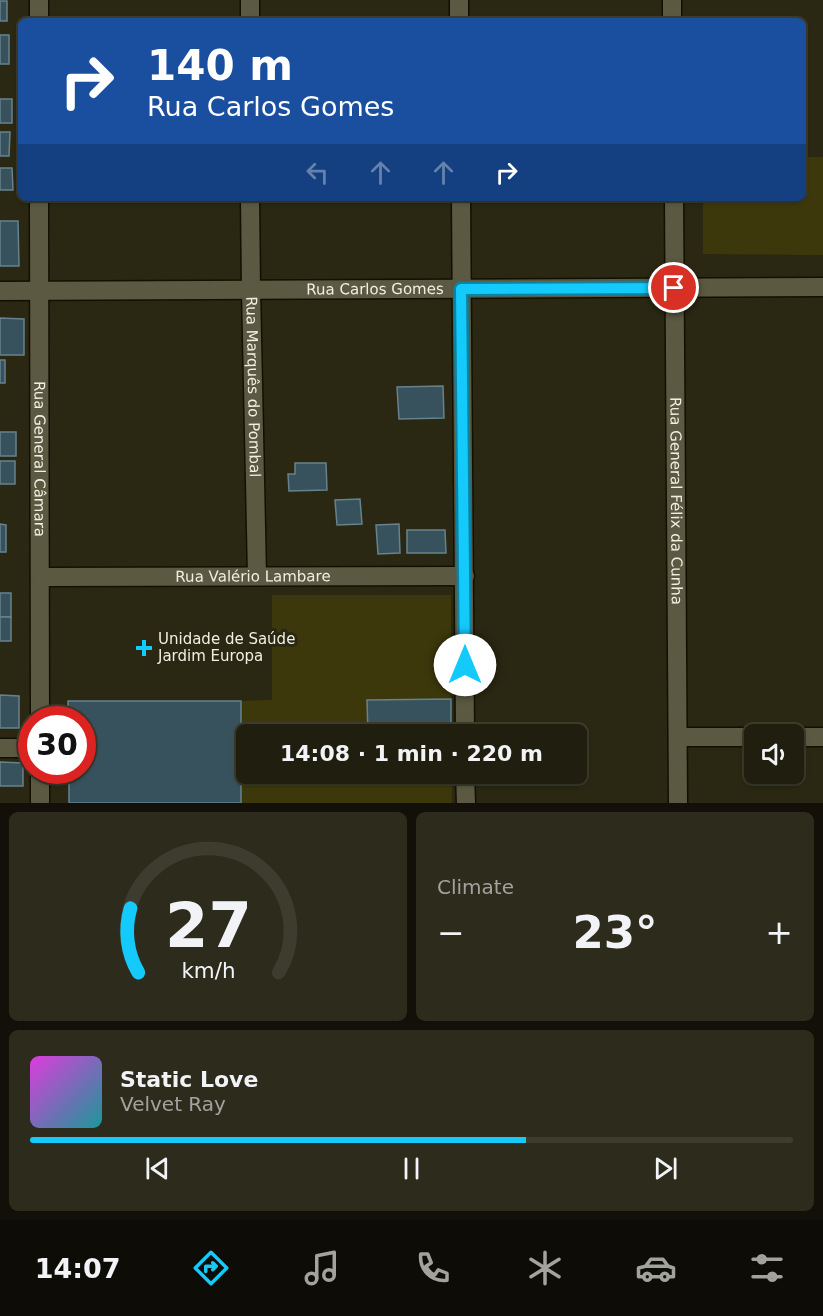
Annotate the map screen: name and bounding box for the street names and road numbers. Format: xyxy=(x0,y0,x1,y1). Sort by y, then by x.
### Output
street label: Rua Carlos Gomes xyxy=(306,280,444,299)
street label: Rua Marquês do Pombal xyxy=(242,296,264,478)
street label: Rua General Câmara xyxy=(30,381,49,537)
street label: Rua General Félix da Cunha xyxy=(666,397,686,605)
street label: Rua Valério Lambare xyxy=(175,567,331,586)

